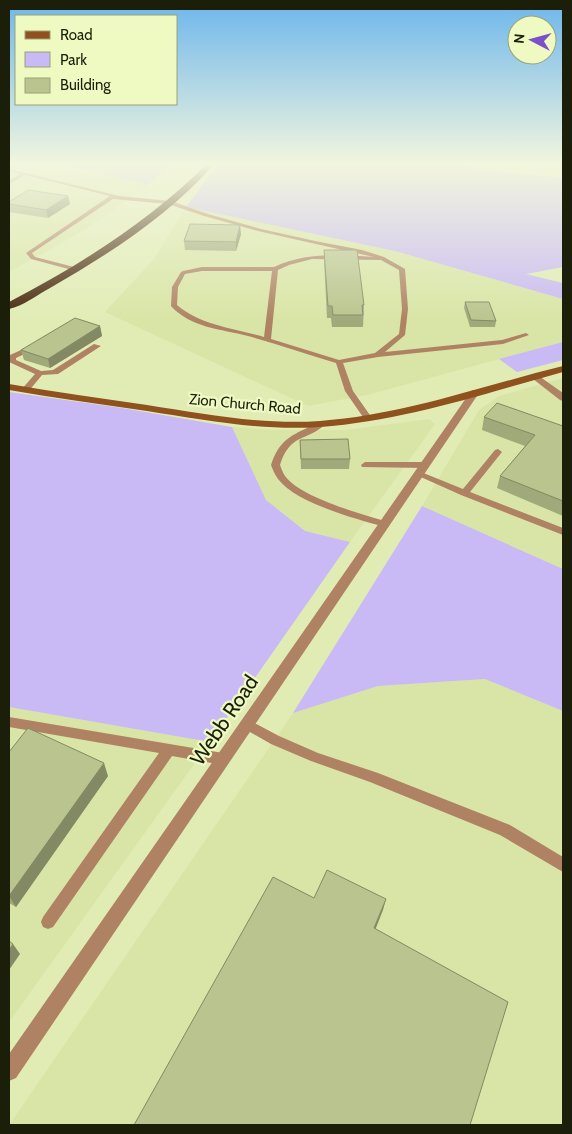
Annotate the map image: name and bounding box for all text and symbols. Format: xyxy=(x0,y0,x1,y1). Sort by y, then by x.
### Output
legend xyxy=(15,15,178,105)
north arrow xyxy=(507,15,557,65)
text: Road xyxy=(60,26,93,44)
text: N xyxy=(510,33,529,45)
text: Park xyxy=(60,51,87,69)
text: Building xyxy=(60,76,111,94)
street label: Zion Church Road xyxy=(188,390,302,418)
street label: Webb Road xyxy=(185,670,263,770)

